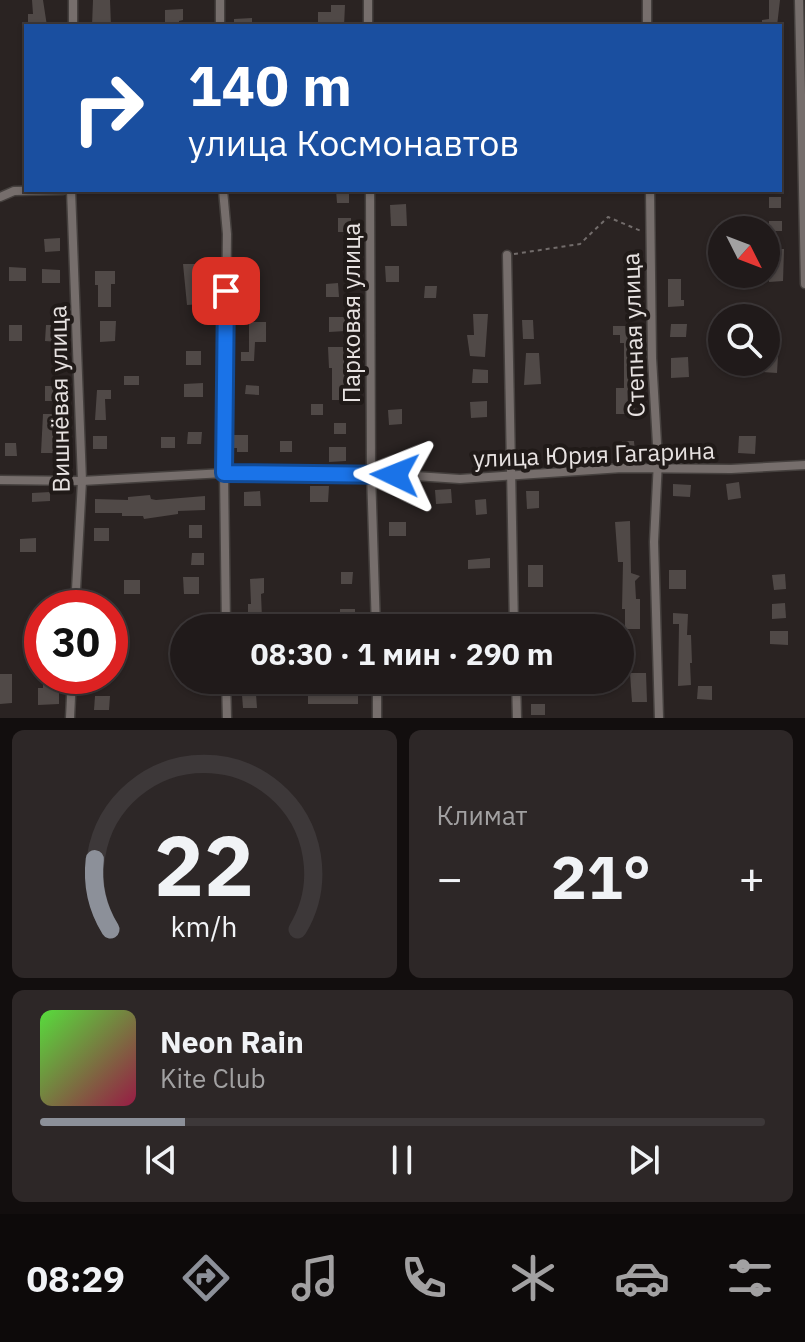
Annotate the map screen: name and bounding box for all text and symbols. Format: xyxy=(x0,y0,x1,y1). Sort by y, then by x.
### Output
text: 140 m xyxy=(188,49,352,121)
icon: right xyxy=(56,56,160,160)
text: улица Космонавтов xyxy=(188,119,519,166)
north arrow xyxy=(708,216,780,288)
map controls xyxy=(708,216,780,376)
street label: Парковая улица xyxy=(335,222,367,403)
street label: Степная улица xyxy=(614,252,652,418)
pin xyxy=(192,257,260,325)
icon: arrive xyxy=(204,269,248,313)
button: search xyxy=(708,304,780,376)
street label: Вишнёвая улица xyxy=(41,305,77,493)
position arrow xyxy=(353,433,437,517)
street label: улица Юрия Гагарина xyxy=(472,434,716,474)
speed limit sign: 30 xyxy=(24,590,128,694)
text: 08:30 · 1 мин · 290 m xyxy=(250,634,554,673)
text: Климат xyxy=(437,798,528,832)
text: 22 xyxy=(154,811,254,919)
text: 21° xyxy=(551,837,651,916)
text: − xyxy=(437,849,463,906)
text: + xyxy=(739,849,765,906)
text: km/h xyxy=(171,908,238,945)
text: Neon Rain xyxy=(160,1022,304,1061)
text: Kite Club xyxy=(160,1061,265,1095)
icon: previous xyxy=(139,1138,183,1182)
icon: pause xyxy=(380,1138,424,1182)
icon: next xyxy=(622,1138,666,1182)
icon: directions xyxy=(178,1250,234,1306)
icon: music xyxy=(287,1250,343,1306)
icon: phone xyxy=(396,1250,452,1306)
icon: climate xyxy=(505,1250,561,1306)
icon: car xyxy=(614,1250,670,1306)
icon: filters xyxy=(722,1250,778,1306)
text: 08:29 xyxy=(26,1255,125,1302)

